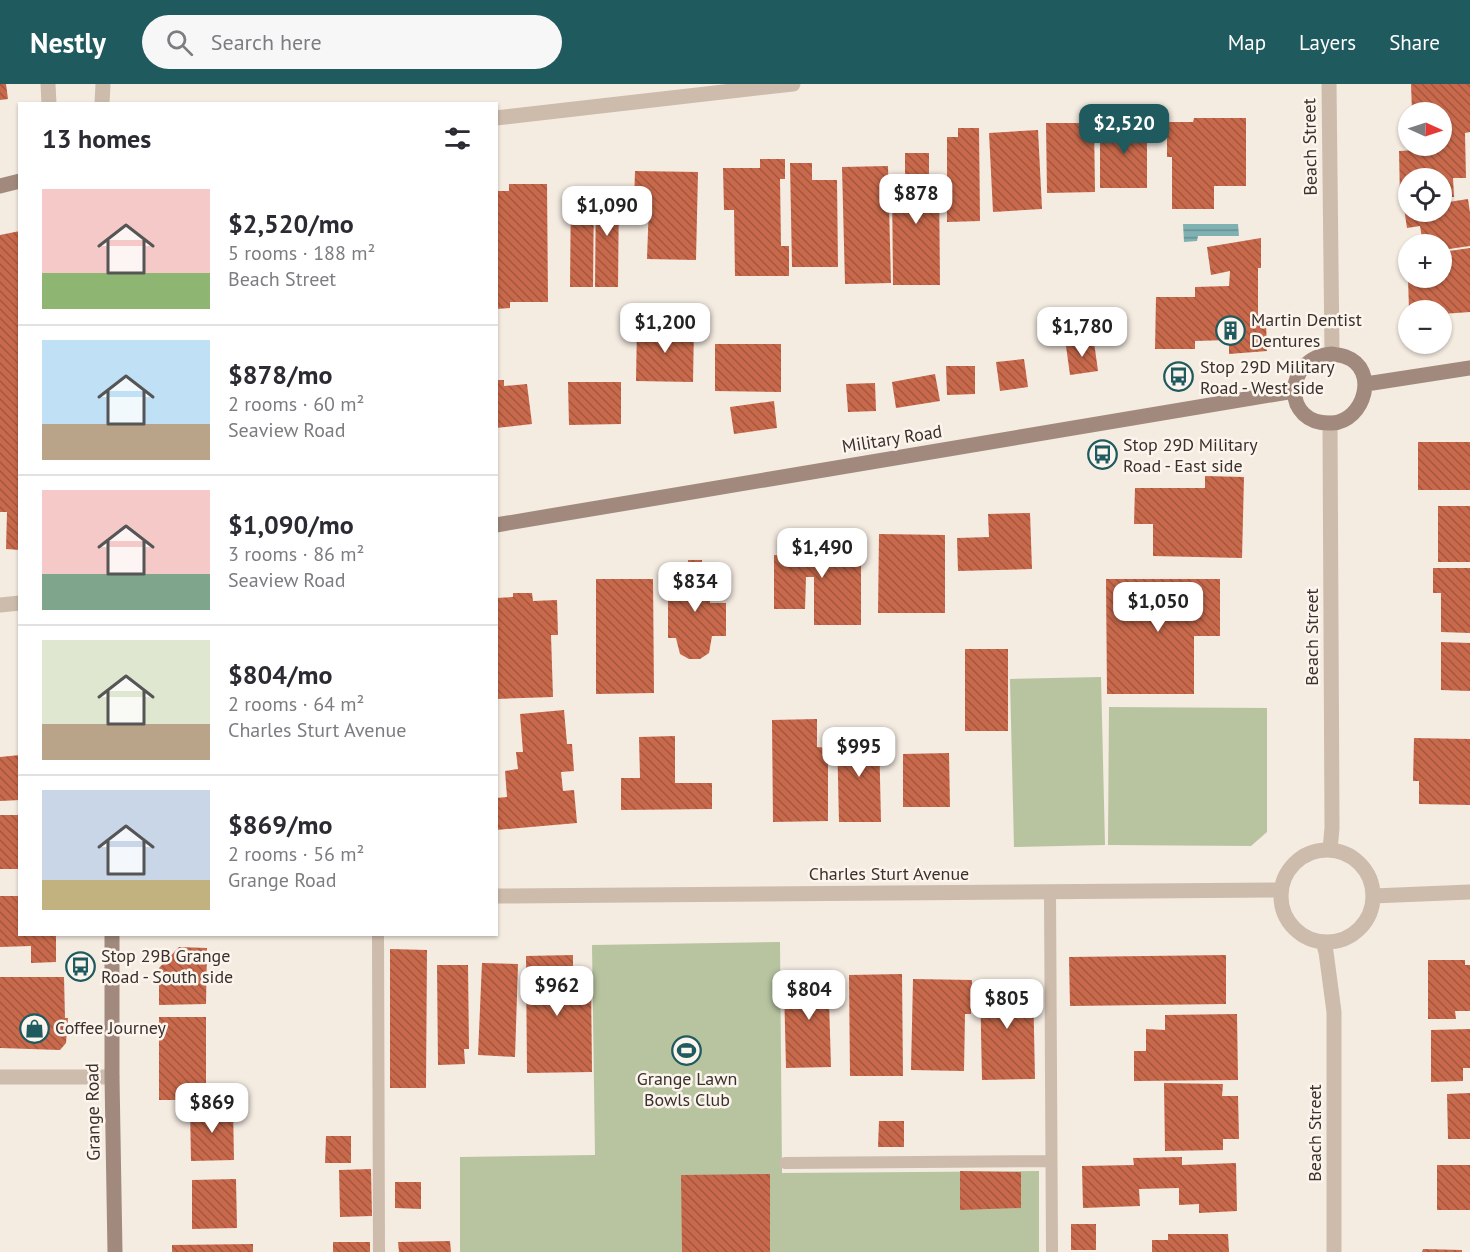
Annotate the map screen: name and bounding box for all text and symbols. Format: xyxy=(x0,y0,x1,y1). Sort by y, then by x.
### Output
search box xyxy=(142,15,562,69)
text: Nestly xyxy=(30,24,106,61)
icon: search xyxy=(163,26,196,59)
text: Search here xyxy=(211,28,322,56)
text: Map xyxy=(1228,29,1266,56)
text: Layers xyxy=(1299,29,1356,56)
text: Share xyxy=(1389,29,1440,56)
street label: Beach Street xyxy=(1297,98,1322,196)
north arrow xyxy=(1398,102,1452,156)
map controls xyxy=(1398,102,1452,354)
pin: $2,520 xyxy=(1075,104,1173,155)
text: $2,520 xyxy=(1093,110,1155,136)
text: 13 homes xyxy=(42,122,151,155)
icon: filters xyxy=(441,122,474,155)
button: locate xyxy=(1398,168,1452,222)
pin: $878 xyxy=(880,174,952,225)
text: $878 xyxy=(893,180,939,206)
pin: $1,090 xyxy=(558,186,656,237)
text: $1,090 xyxy=(576,192,638,218)
text: $2,520/mo xyxy=(228,207,354,240)
icon: home xyxy=(90,213,162,285)
button: + xyxy=(1398,234,1452,288)
text: 5 rooms · 188 m² xyxy=(228,240,375,266)
text: Beach Street xyxy=(228,266,336,292)
button: − xyxy=(1398,300,1452,354)
pin: $1,200 xyxy=(616,303,714,354)
pin: $1,780 xyxy=(1033,307,1131,358)
place label: Martin Dentist Dentures xyxy=(1251,308,1362,352)
text: $1,200 xyxy=(634,309,696,335)
text: $1,780 xyxy=(1051,313,1113,339)
building icon: Martin Dentist Dentures xyxy=(1214,314,1246,346)
place label: Stop 29D Military Road - West side xyxy=(1200,355,1335,399)
text: $878/mo xyxy=(228,358,332,391)
bus stop icon: Stop 29D Military Road - West side xyxy=(1163,361,1195,393)
icon: home xyxy=(90,364,162,436)
text: 2 rooms · 60 m² xyxy=(228,391,364,417)
text: Seaview Road xyxy=(228,417,346,443)
street label: Military Road xyxy=(840,419,944,458)
place label: Stop 29D Military Road - East side xyxy=(1123,433,1258,477)
bus stop icon: Stop 29D Military Road - East side xyxy=(1086,439,1118,471)
text: $1,090/mo xyxy=(228,508,354,541)
icon: home xyxy=(90,514,162,586)
pin: $1,490 xyxy=(773,528,871,579)
text: $1,490 xyxy=(791,534,853,560)
text: 3 rooms · 86 m² xyxy=(228,541,364,567)
pin: $834 xyxy=(659,562,731,613)
text: Seaview Road xyxy=(228,567,346,593)
text: $834 xyxy=(672,568,718,594)
pin: $1,050 xyxy=(1109,582,1207,633)
text: $1,050 xyxy=(1127,588,1189,614)
street label: Beach Street xyxy=(1300,588,1323,686)
text: $804/mo xyxy=(228,658,332,691)
icon: home xyxy=(90,664,162,736)
text: 2 rooms · 64 m² xyxy=(228,691,364,717)
text: Charles Sturt Avenue xyxy=(228,717,406,743)
pin: $995 xyxy=(823,727,895,778)
text: $995 xyxy=(836,733,882,759)
text: $869/mo xyxy=(228,808,332,841)
icon: home xyxy=(90,814,162,886)
text: 2 rooms · 56 m² xyxy=(228,841,364,867)
street label: Charles Sturt Avenue xyxy=(809,862,969,885)
text: Grange Road xyxy=(228,867,336,893)
place label: Stop 29B Grange Road - South side xyxy=(101,944,233,988)
bus stop icon: Stop 29B Grange Road - South side xyxy=(64,950,96,982)
pin: $962 xyxy=(521,966,593,1017)
pin: $804 xyxy=(773,970,845,1021)
text: $962 xyxy=(534,972,580,998)
text: $804 xyxy=(786,976,832,1002)
pin: $805 xyxy=(971,979,1043,1030)
text: $805 xyxy=(984,985,1030,1011)
shop icon: Coffee Journey xyxy=(18,1012,50,1044)
place label: Coffee Journey xyxy=(55,1016,167,1039)
sports icon: Grange Lawn Bowls Club xyxy=(671,1034,703,1066)
street label: Grange Road xyxy=(80,1063,105,1161)
place label: Grange Lawn Bowls Club xyxy=(637,1067,737,1111)
pin: $869 xyxy=(176,1083,248,1134)
street label: Beach Street xyxy=(1303,1084,1326,1182)
text: $869 xyxy=(189,1089,235,1115)

